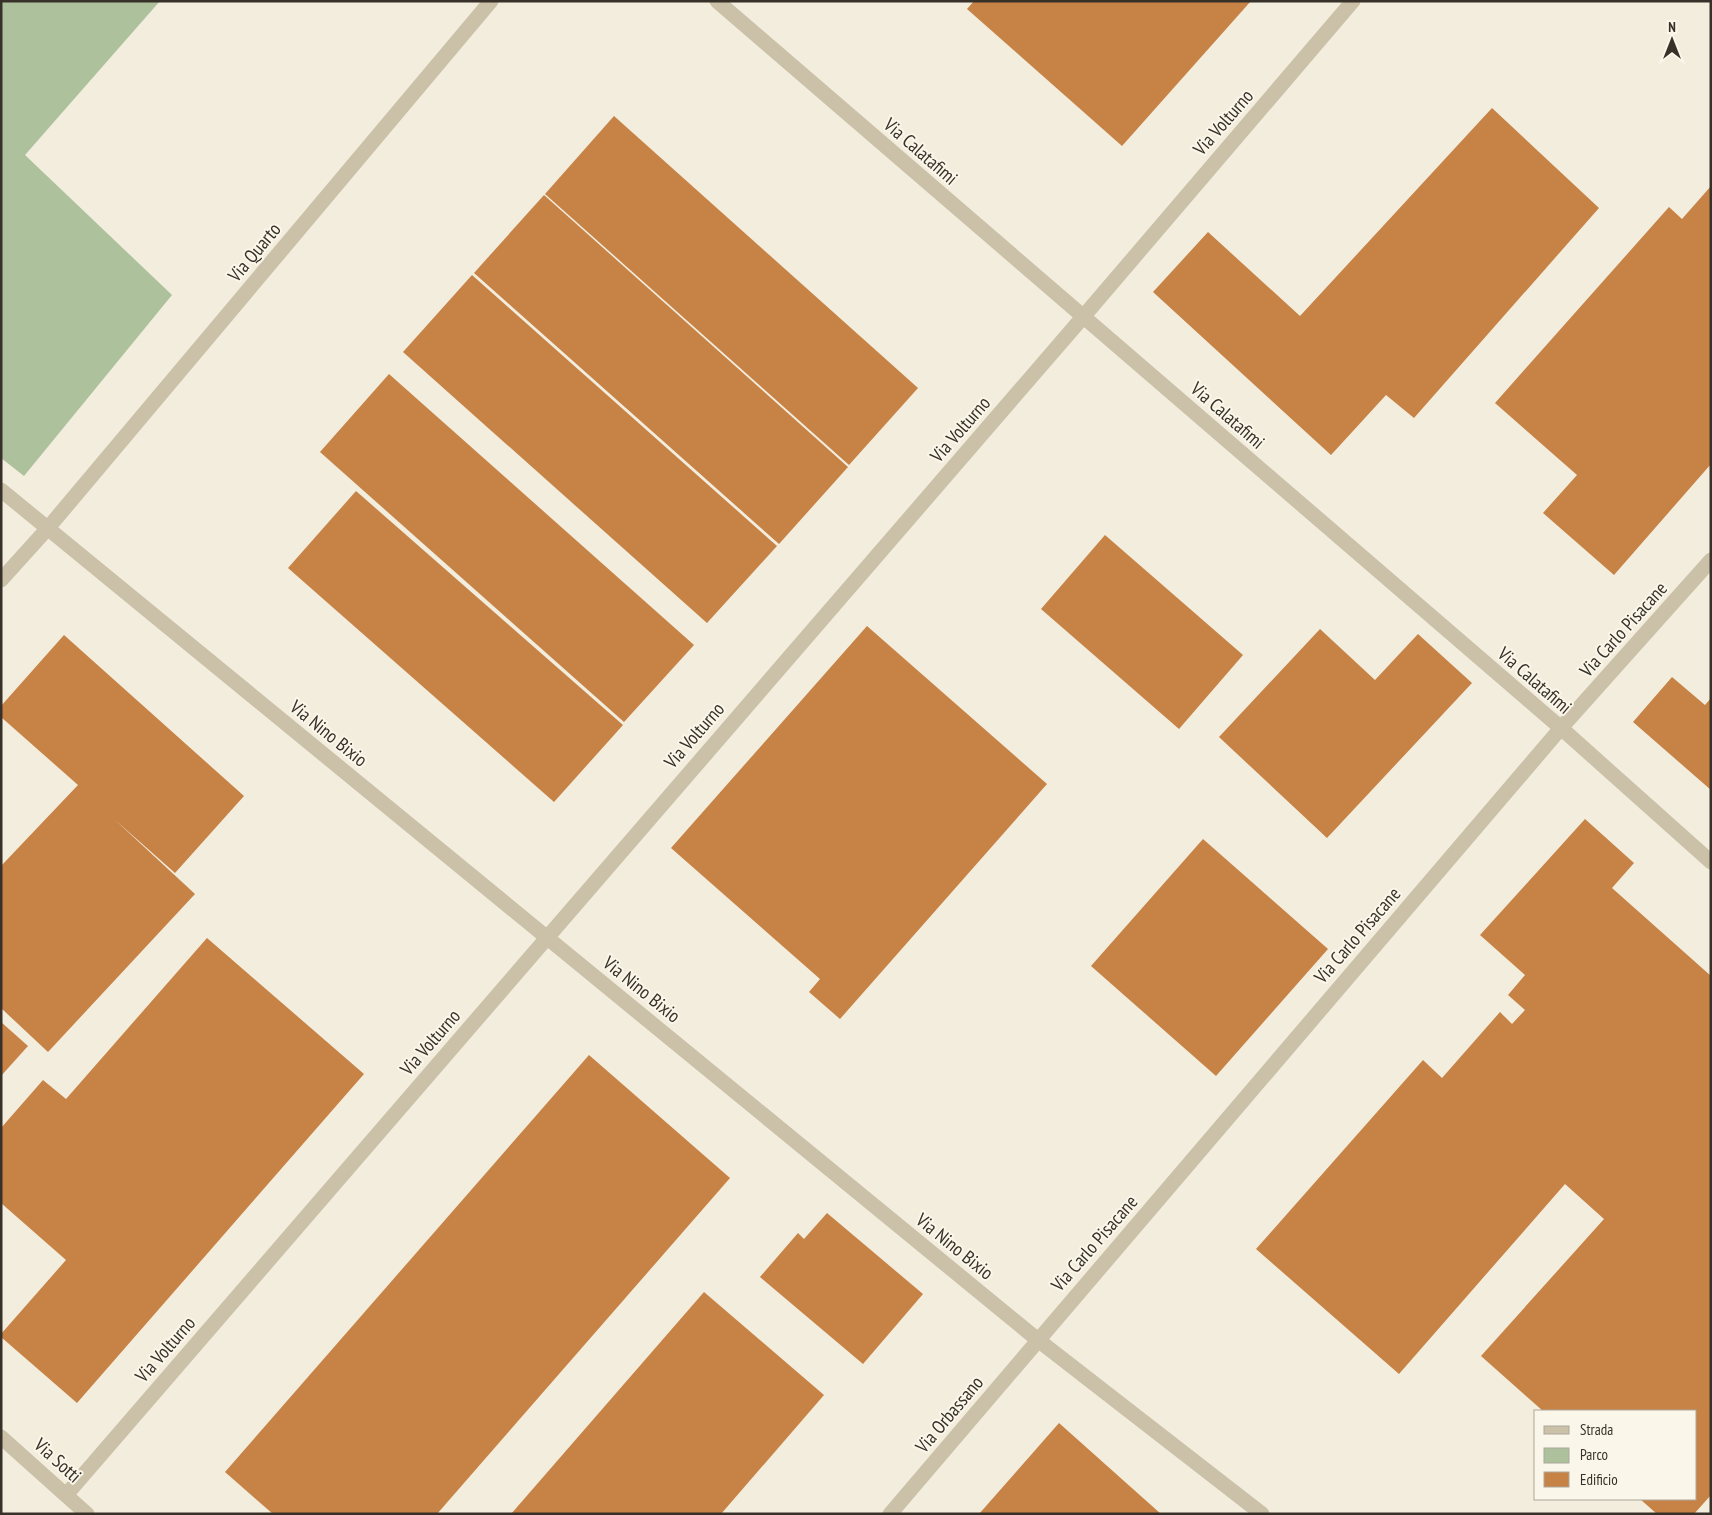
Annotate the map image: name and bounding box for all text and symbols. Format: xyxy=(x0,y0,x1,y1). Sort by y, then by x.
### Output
north arrow xyxy=(1647,15,1697,65)
text: N xyxy=(1668,18,1676,36)
street label: Via Volturno xyxy=(1187,84,1258,161)
street label: Via Calatafimi xyxy=(878,112,963,190)
street label: Via Quarto xyxy=(222,218,286,287)
street label: Via Calatafimi xyxy=(1185,376,1270,454)
street label: Via Volturno xyxy=(924,391,995,468)
street label: Via Carlo Pisacane xyxy=(1573,576,1672,682)
street label: Via Calatafimi xyxy=(1492,641,1577,719)
street label: Via Nino Bixio xyxy=(285,694,373,771)
street label: Via Volturno xyxy=(658,697,729,774)
street label: Via Carlo Pisacane xyxy=(1308,882,1405,989)
street label: Via Nino Bixio xyxy=(598,950,686,1027)
street label: Via Volturno xyxy=(394,1004,465,1081)
street label: Via Carlo Pisacane xyxy=(1045,1190,1142,1297)
street label: Via Nino Bixio xyxy=(911,1207,999,1284)
street label: Via Volturno xyxy=(129,1311,200,1388)
street label: Via Orbassano xyxy=(909,1371,988,1458)
legend xyxy=(1534,1410,1697,1500)
text: Strada xyxy=(1580,1420,1613,1439)
street label: Via Sotti xyxy=(29,1432,87,1487)
text: Parco xyxy=(1580,1445,1608,1464)
text: Edificio xyxy=(1580,1470,1618,1489)

